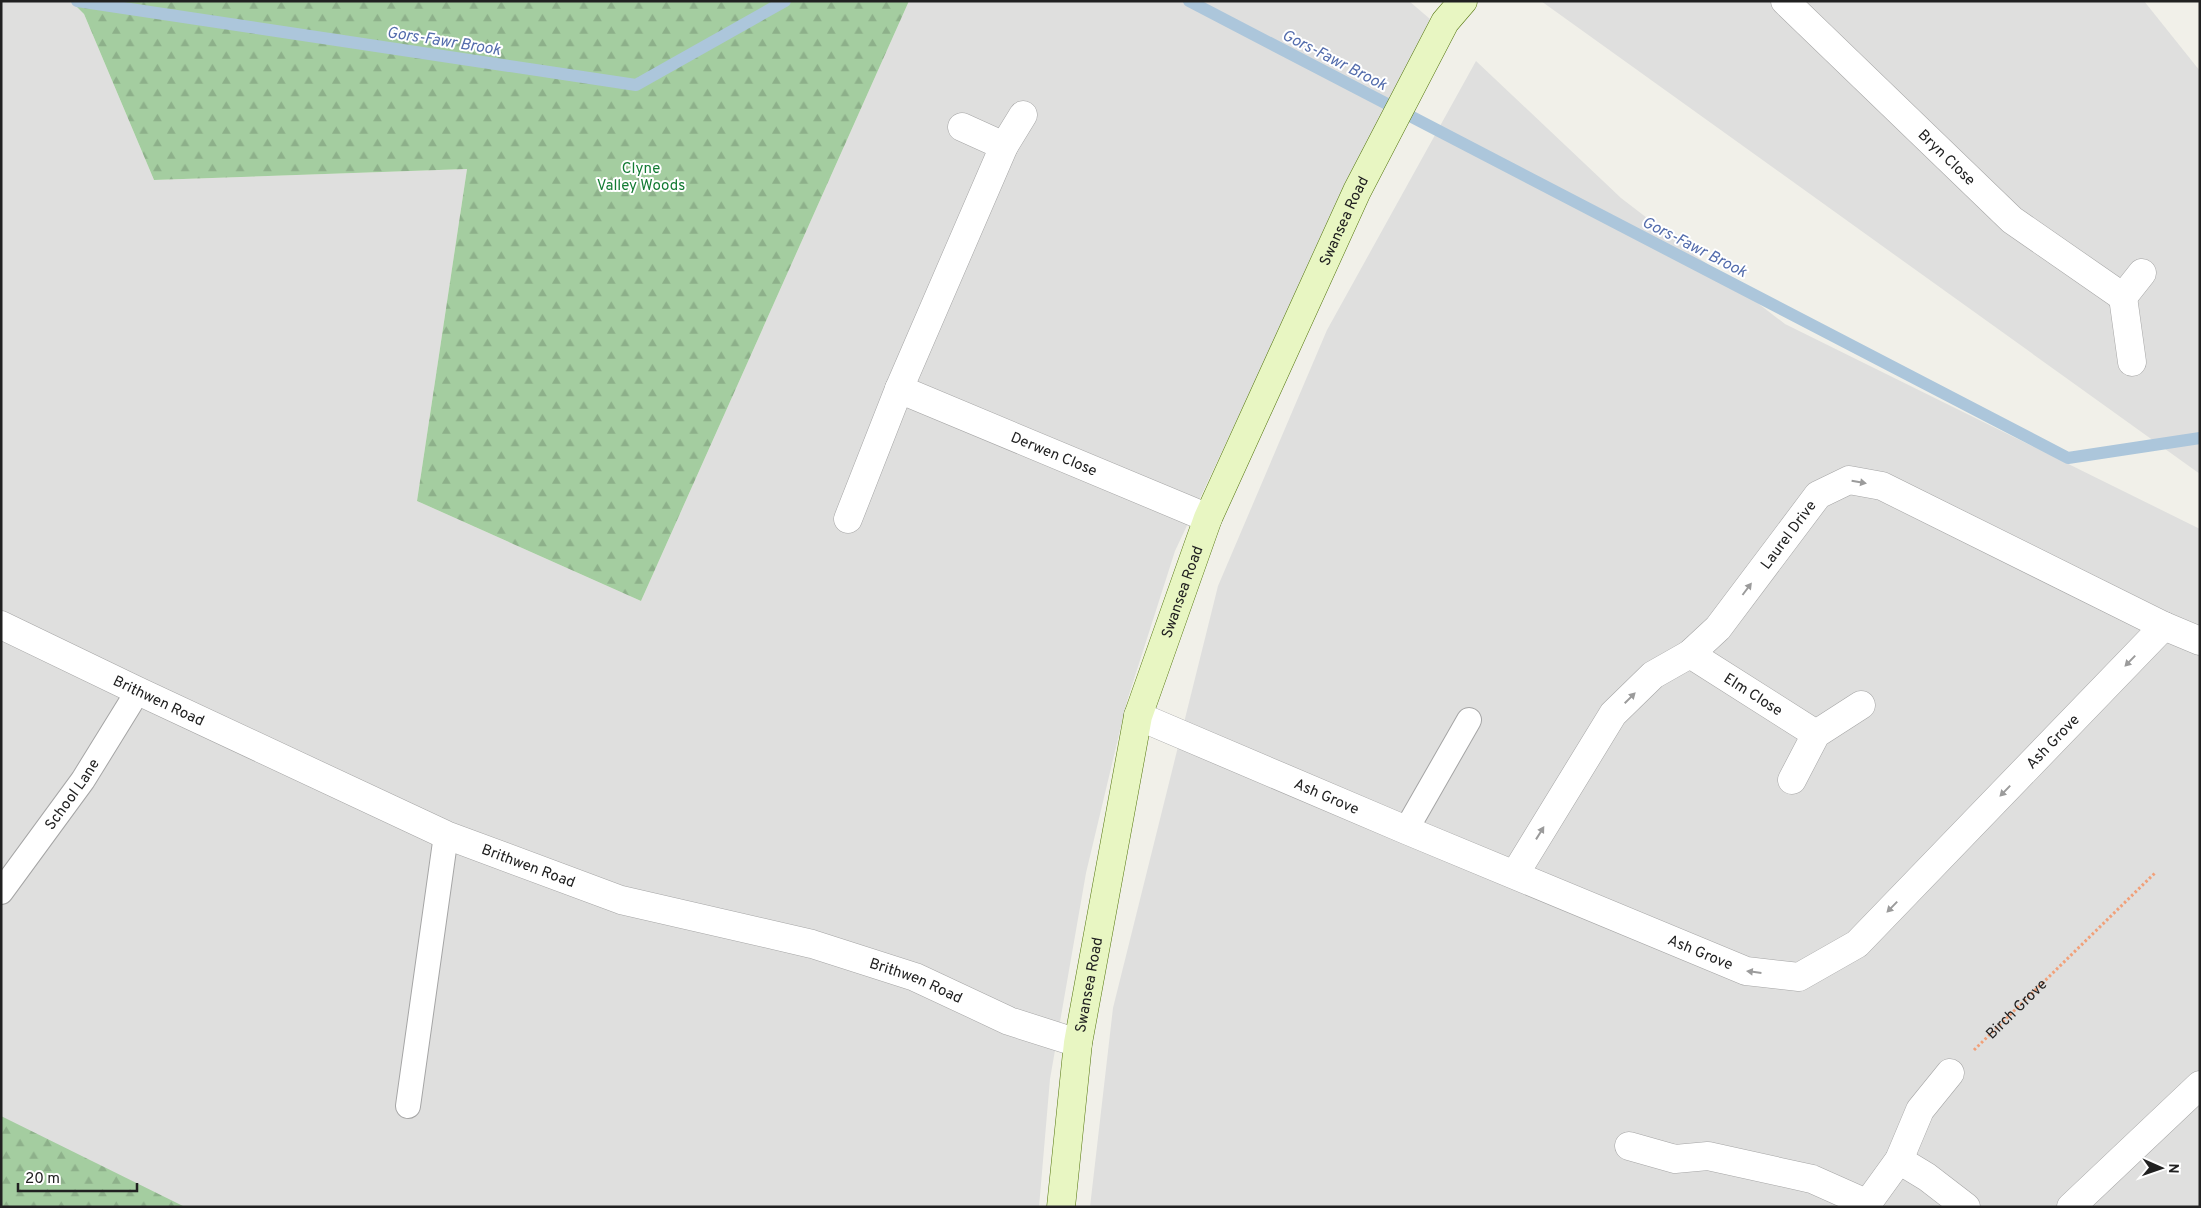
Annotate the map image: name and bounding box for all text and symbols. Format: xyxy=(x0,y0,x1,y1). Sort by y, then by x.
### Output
water label: Gors-Fawr Brook xyxy=(385,23,503,61)
water label: Gors-Fawr Brook xyxy=(1278,26,1391,96)
street label: Bryn Close xyxy=(1913,126,1979,190)
park label: Clyne Valley Woods xyxy=(597,160,685,196)
street label: Swansea Road xyxy=(1316,173,1374,269)
water label: Gors-Fawr Brook xyxy=(1638,213,1751,283)
street label: Derwen Close xyxy=(1007,429,1099,482)
one-way arrow xyxy=(1852,478,1868,486)
street label: Laurel Drive xyxy=(1757,497,1821,574)
street label: Swansea Road xyxy=(1158,544,1208,641)
one-way arrow xyxy=(1742,583,1753,596)
one-way arrow xyxy=(2124,655,2136,667)
street label: Elm Close xyxy=(1720,670,1785,721)
street label: Brithwen Road xyxy=(109,672,207,732)
one-way arrow xyxy=(1623,692,1635,704)
street label: Ash Grove xyxy=(2023,711,2084,774)
street label: School Lane xyxy=(42,756,105,834)
street label: Ash Grove xyxy=(1291,775,1361,820)
one-way arrow xyxy=(1999,784,2011,796)
one-way arrow xyxy=(1536,826,1545,839)
street label: Brithwen Road xyxy=(478,841,577,893)
one-way arrow xyxy=(1886,901,1898,913)
street label: Ash Grove xyxy=(1664,932,1735,975)
street label: Swansea Road xyxy=(1072,936,1108,1034)
street label: Brithwen Road xyxy=(867,955,965,1009)
one-way arrow xyxy=(1746,968,1762,976)
street label: Birch Grove xyxy=(1983,976,2052,1044)
north arrow xyxy=(2136,1143,2186,1193)
scale bar xyxy=(18,1160,136,1192)
text: N xyxy=(2164,1163,2181,1174)
text: 20 m xyxy=(25,1170,60,1189)

